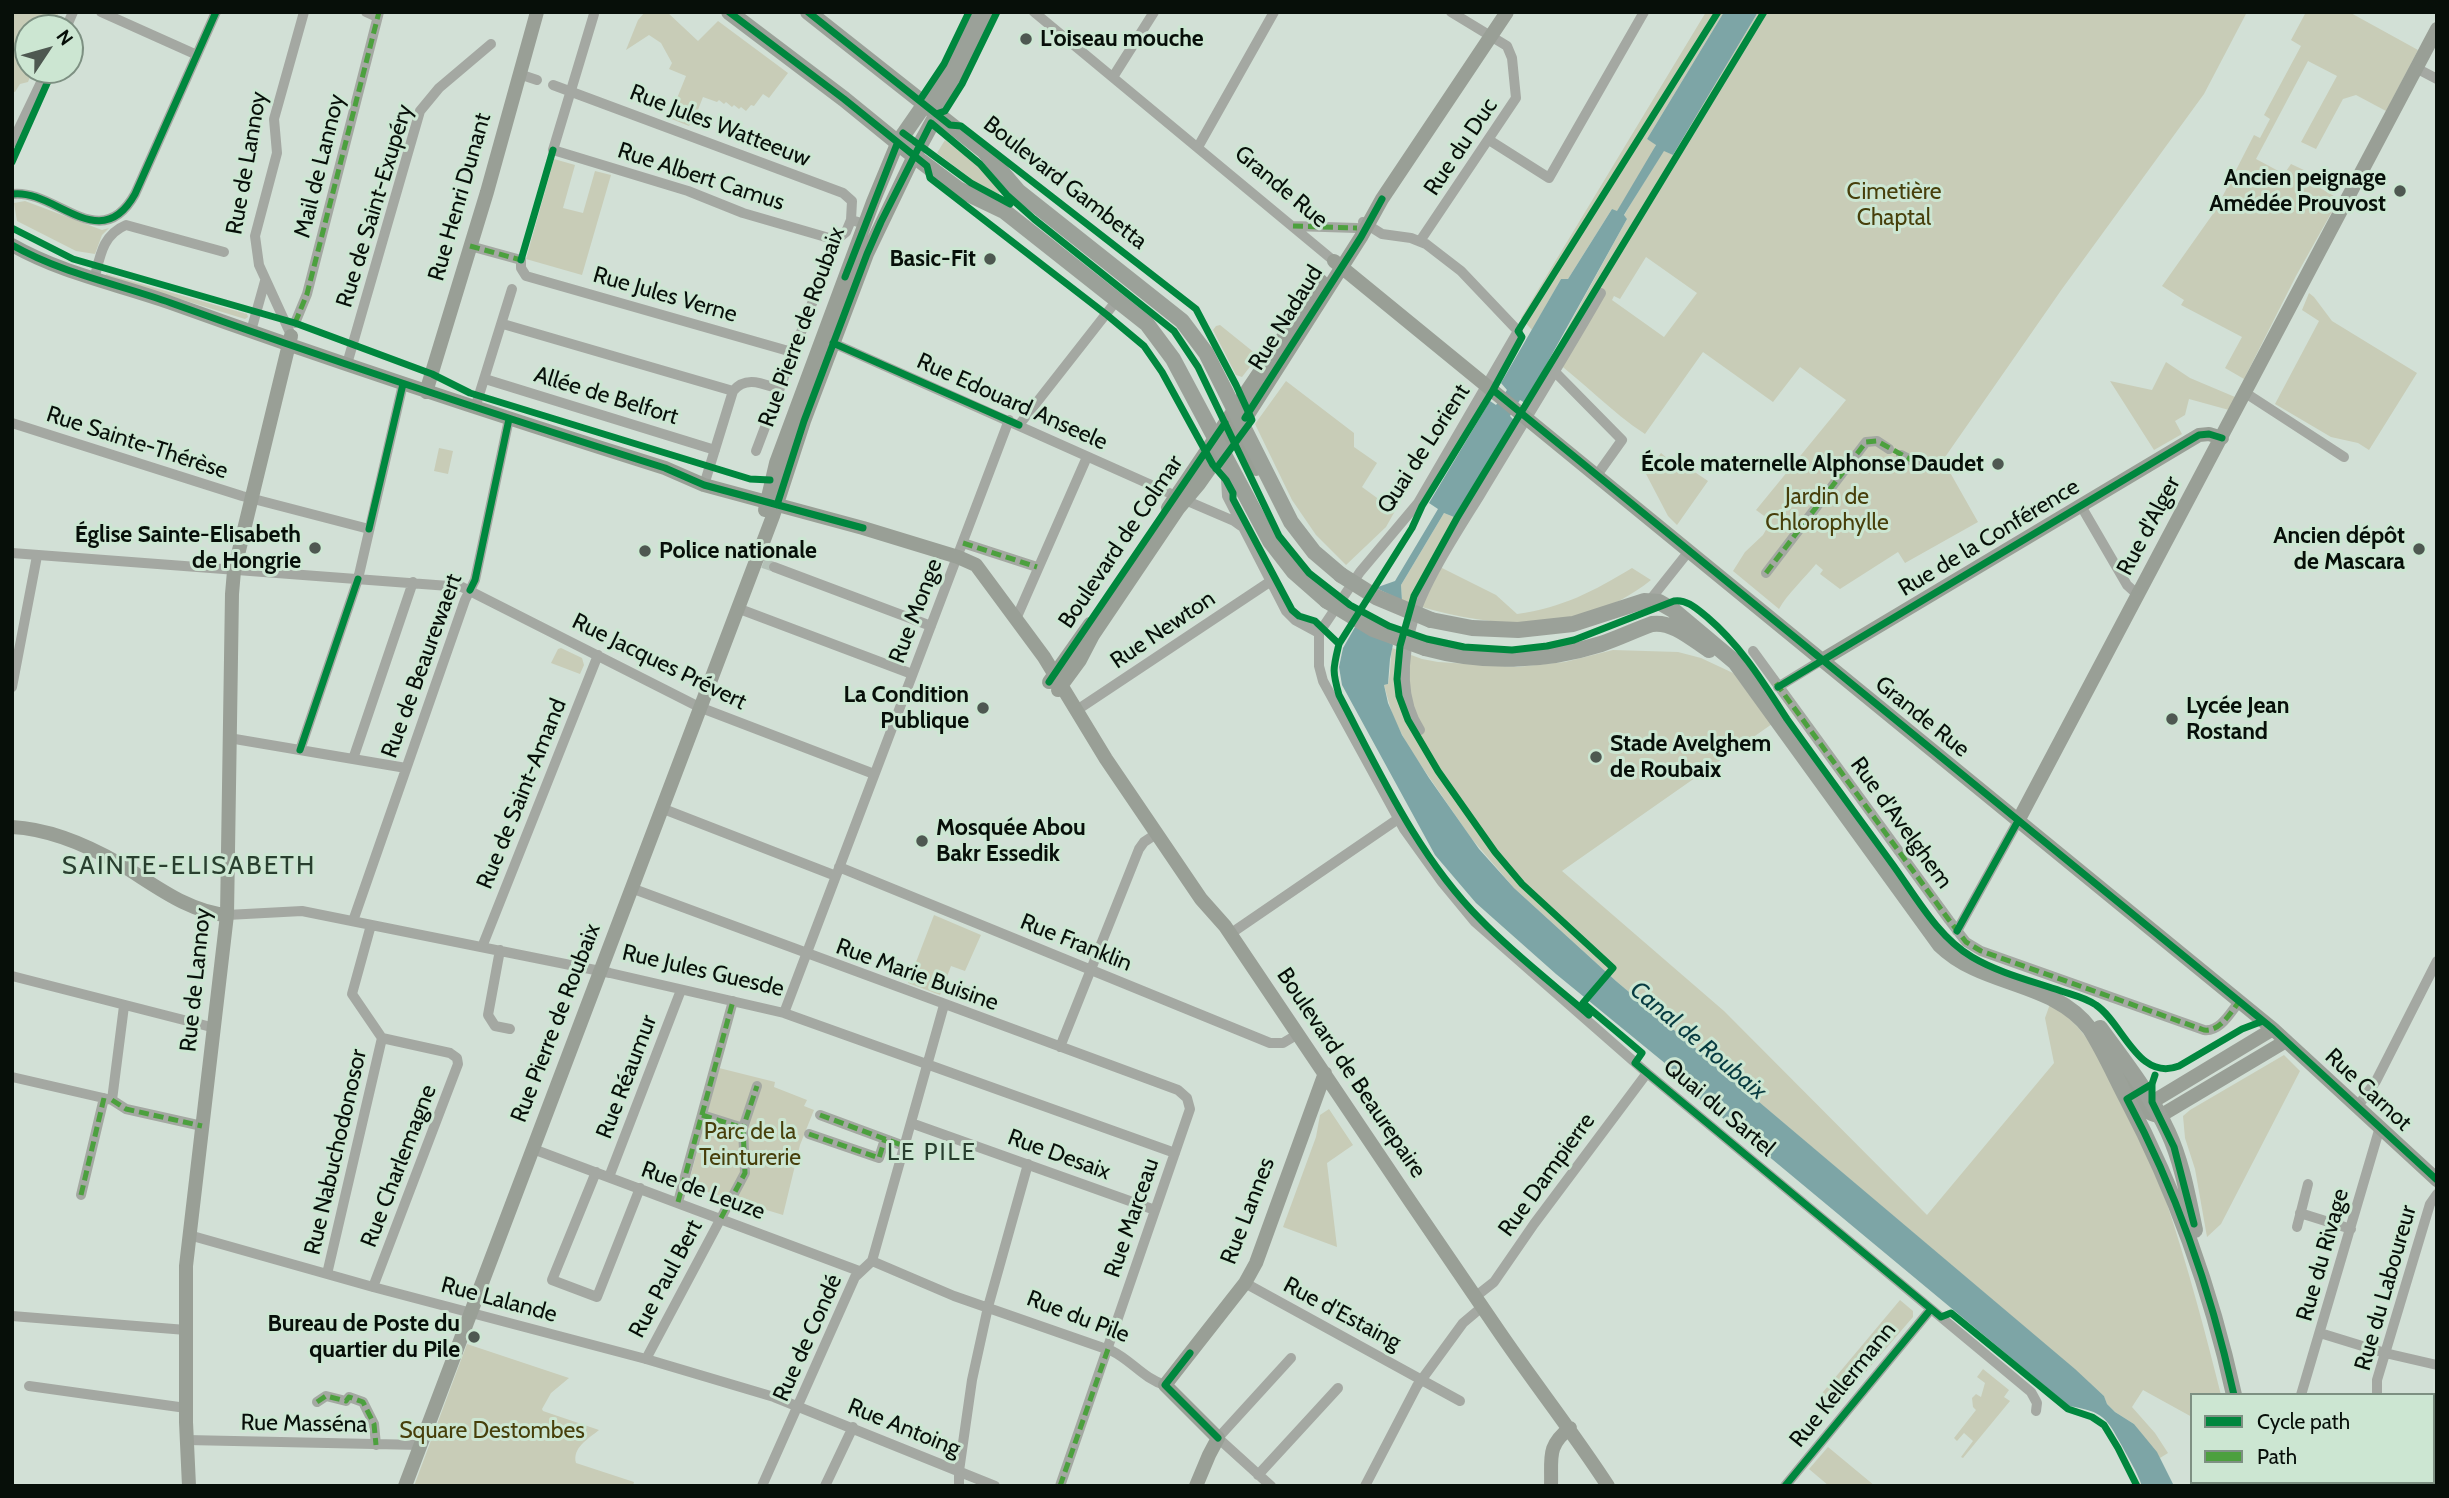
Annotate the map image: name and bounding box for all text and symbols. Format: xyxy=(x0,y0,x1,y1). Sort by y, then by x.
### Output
north arrow xyxy=(14,14,84,84)
text: N xyxy=(52,25,78,50)
place label: L'oiseau mouche xyxy=(1040,25,1204,53)
marker: L'oiseau mouche xyxy=(1018,31,1034,47)
street label: Rue Jules Watteeuw xyxy=(626,79,814,173)
street label: Rue de Lannoy xyxy=(221,89,273,237)
street label: Mail de Lannoy xyxy=(289,91,351,241)
street label: Rue du Duc xyxy=(1418,93,1504,201)
street label: Rue de Saint-Exupéry xyxy=(331,101,419,311)
street label: Rue Henri Dunant xyxy=(423,110,497,284)
street label: Boulevard Gambetta xyxy=(978,110,1152,256)
street label: Rue Albert Camus xyxy=(614,137,788,217)
street label: Grande Rue xyxy=(1229,140,1333,234)
place label: Ancien peignage Amédée Prouvost xyxy=(2209,164,2386,218)
park label: Cimetière Chaptal xyxy=(1847,178,1941,232)
marker: Ancien peignage Amédée Prouvost xyxy=(2392,183,2408,199)
street label: Rue Pierre de Roubaix xyxy=(753,223,851,431)
place label: Basic-Fit xyxy=(889,245,976,273)
marker: Basic-Fit xyxy=(982,251,998,267)
street label: Rue Jules Verne xyxy=(590,261,740,329)
street label: Rue Nadaud xyxy=(1243,261,1329,375)
street label: Rue Edouard Anseele xyxy=(912,348,1112,456)
street label: Allée de Belfort xyxy=(531,361,681,431)
street label: Quai de Lorient xyxy=(1372,379,1476,519)
street label: Rue Sainte-Thérèse xyxy=(43,401,231,485)
street label: Boulevard de Colmar xyxy=(1053,450,1189,634)
place label: École maternelle Alphonse Daudet xyxy=(1641,450,1984,478)
marker: École maternelle Alphonse Daudet xyxy=(1990,456,2006,472)
street label: Rue d'Alger xyxy=(2111,472,2187,580)
street label: Rue de la Conférence xyxy=(1894,473,2084,603)
park label: Jardin de Chlorophylle xyxy=(1765,483,1889,537)
place label: Église Sainte-Elisabeth de Hongrie xyxy=(75,521,301,575)
place label: Ancien dépôt de Mascara xyxy=(2273,522,2405,576)
place label: Police nationale xyxy=(659,537,817,565)
marker: Église Sainte-Elisabeth de Hongrie xyxy=(307,540,323,556)
marker: Ancien dépôt de Mascara xyxy=(2411,541,2427,557)
marker: Police nationale xyxy=(637,543,653,559)
street label: Rue Monge xyxy=(883,555,949,667)
street label: Rue de Beaurewaert xyxy=(376,570,468,762)
street label: Rue Newton xyxy=(1106,585,1220,675)
street label: Rue Jacques Prévert xyxy=(567,608,751,716)
street label: Grande Rue xyxy=(1869,671,1975,763)
place label: La Condition Publique xyxy=(843,681,969,735)
place label: Lycée Jean Rostand xyxy=(2186,692,2289,746)
street label: Rue de Saint-Amand xyxy=(471,695,573,893)
marker: La Condition Publique xyxy=(975,700,991,716)
marker: Lycée Jean Rostand xyxy=(2164,711,2180,727)
place label: Stade Avelghem de Roubaix xyxy=(1610,730,1771,784)
marker: Stade Avelghem de Roubaix xyxy=(1588,749,1604,765)
street label: Rue d'Avelghem xyxy=(1844,752,1958,894)
place label: Mosquée Abou Bakr Essedik xyxy=(936,814,1086,868)
marker: Mosquée Abou Bakr Essedik xyxy=(914,833,930,849)
district label: SAINTE-ELISABETH xyxy=(64,850,314,882)
street label: Rue de Lannoy xyxy=(175,907,217,1053)
street label: Rue Franklin xyxy=(1016,908,1136,978)
street label: Rue Pierre de Roubaix xyxy=(505,920,607,1126)
street label: Rue Marie Buisine xyxy=(832,933,1002,1017)
street label: Rue Jules Guesde xyxy=(619,939,787,1003)
street label: Boulevard de Beaurepaire xyxy=(1270,963,1432,1183)
water label: Canal de Roubaix xyxy=(1624,976,1772,1106)
street label: Rue Réaumur xyxy=(591,1011,663,1143)
street label: Rue Carnot xyxy=(2319,1043,2417,1137)
street label: Rue Nabuchodonosor xyxy=(299,1046,373,1258)
street label: Quai du Sartel xyxy=(1658,1053,1780,1163)
street label: Rue Charlemagne xyxy=(355,1081,443,1251)
street label: Rue Dampierre xyxy=(1493,1108,1601,1242)
park label: Parc de la Teinturerie xyxy=(699,1118,801,1172)
street label: Rue Desaix xyxy=(1004,1124,1114,1186)
district label: LE PILE xyxy=(888,1139,976,1167)
street label: Rue Lannes xyxy=(1215,1154,1281,1268)
street label: Rue Marceau xyxy=(1099,1155,1165,1281)
street label: Rue de Leuze xyxy=(637,1156,769,1226)
street label: Rue du Rivage xyxy=(2291,1186,2355,1324)
street label: Rue du Laboureur xyxy=(2349,1202,2423,1374)
street label: Rue Paul Bert xyxy=(623,1215,709,1343)
street label: Rue de Condé xyxy=(768,1270,848,1406)
street label: Rue Lalande xyxy=(438,1271,560,1329)
street label: Rue d'Estaing xyxy=(1278,1271,1406,1357)
street label: Rue du Pile xyxy=(1023,1285,1133,1349)
place label: Bureau de Poste du quartier du Pile xyxy=(267,1310,460,1364)
street label: Rue Kellermann xyxy=(1784,1317,1902,1453)
marker: Bureau de Poste du quartier du Pile xyxy=(466,1329,482,1345)
street label: Rue Antoing xyxy=(844,1393,964,1463)
legend xyxy=(2190,1393,2435,1484)
street label: Rue Masséna xyxy=(240,1409,368,1439)
text: Cycle path xyxy=(2257,1409,2350,1434)
park label: Square Destombes xyxy=(399,1417,585,1445)
text: Path xyxy=(2257,1444,2297,1469)

